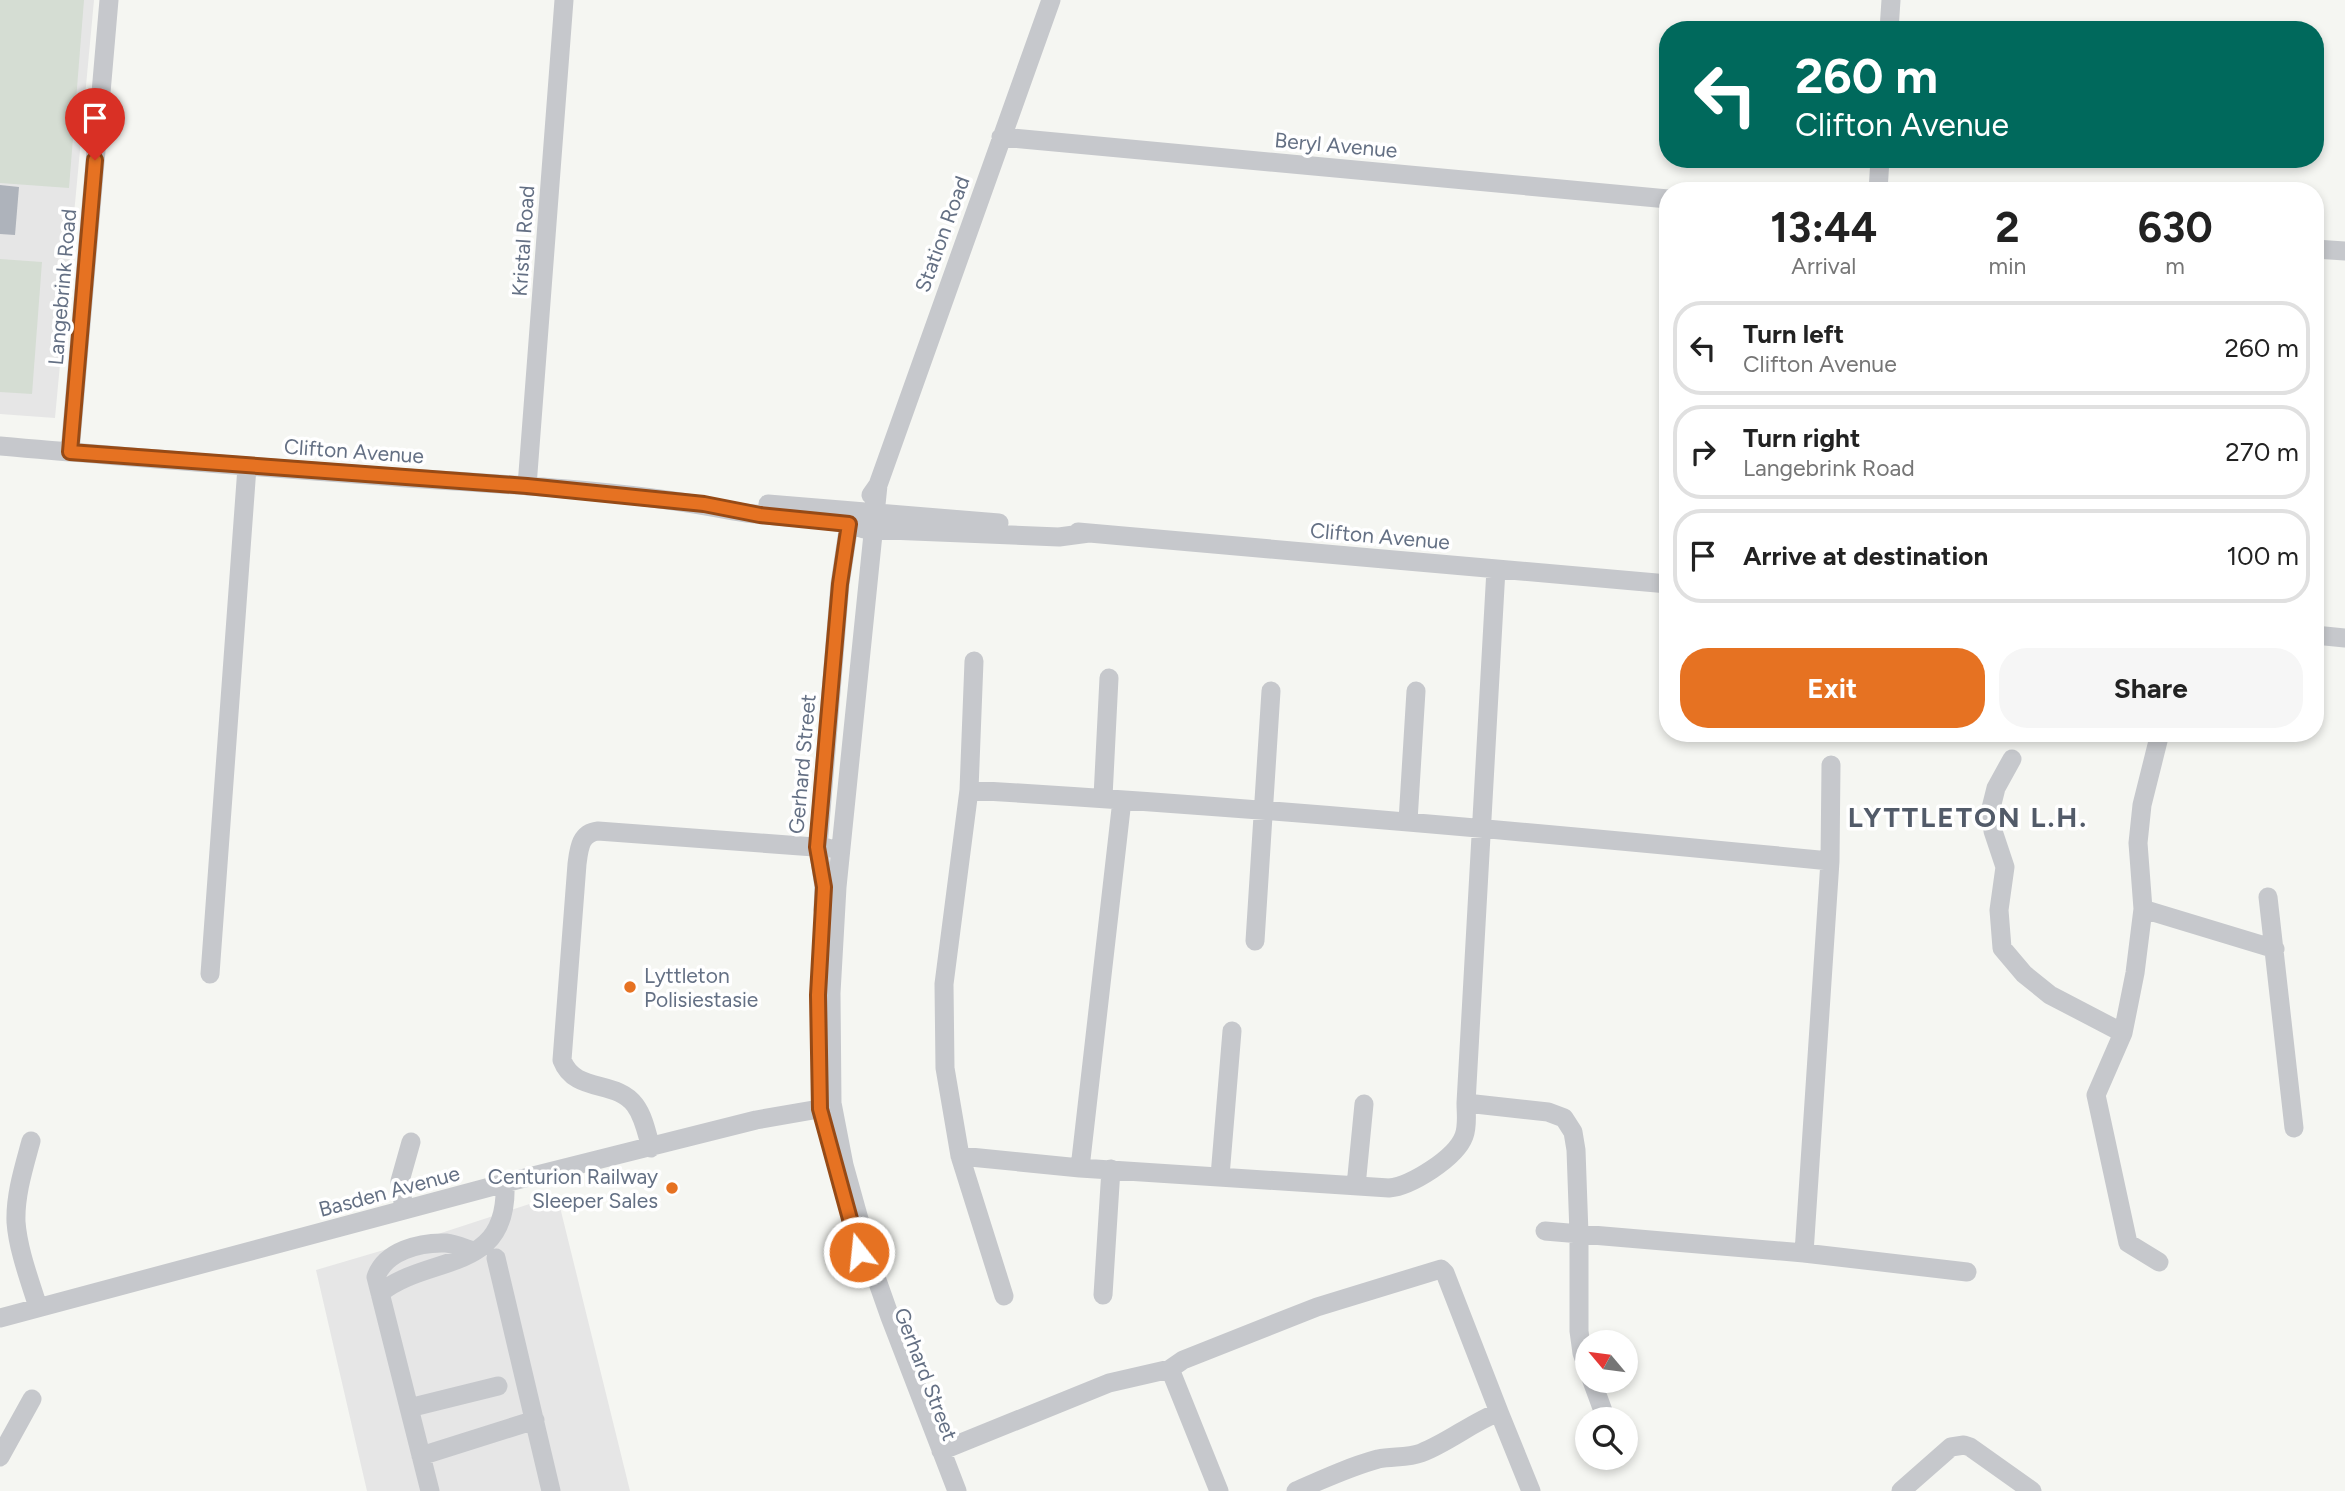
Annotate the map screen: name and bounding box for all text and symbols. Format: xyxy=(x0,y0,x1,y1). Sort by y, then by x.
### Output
text: 260 m xyxy=(1795,46,1938,105)
icon: left xyxy=(1680,49,1771,140)
pin xyxy=(65,88,125,160)
icon: arrive xyxy=(76,99,114,137)
text: Clifton Avenue xyxy=(1795,106,2009,144)
street label: Beryl Avenue xyxy=(1274,127,1398,163)
street label: Station Road xyxy=(909,173,975,295)
street label: Kristal Road xyxy=(507,185,539,297)
text: 13:44 xyxy=(1770,202,1877,253)
text: 2 xyxy=(1995,202,2020,253)
text: 630 xyxy=(2138,202,2213,253)
street label: Langebrink Road xyxy=(43,208,81,366)
text: Arrival xyxy=(1791,252,1856,280)
text: min xyxy=(1989,252,2026,280)
text: m xyxy=(2165,252,2185,280)
text: Turn left xyxy=(1743,318,1844,350)
icon: left xyxy=(1684,329,1722,367)
text: 260 m xyxy=(2225,332,2299,364)
text: Clifton Avenue xyxy=(1743,350,1897,378)
text: Turn right xyxy=(1743,422,1860,454)
icon: right xyxy=(1684,433,1722,471)
street label: Clifton Avenue xyxy=(283,434,425,468)
text: 270 m xyxy=(2225,436,2299,468)
text: Langebrink Road xyxy=(1743,454,1915,482)
street label: Clifton Avenue xyxy=(1309,517,1451,555)
icon: arrive xyxy=(1684,537,1722,575)
text: Arrive at destination xyxy=(1743,540,1988,572)
text: 100 m xyxy=(2226,540,2299,572)
button: Exit xyxy=(1680,648,1985,728)
button: Share xyxy=(1999,648,2303,728)
street label: Gerhard Street xyxy=(783,693,821,835)
district label: LYTTLETON L.H. xyxy=(1848,800,2088,834)
place label: Lyttleton Polisiestasie xyxy=(644,963,758,1012)
marker: Lyttleton Polisiestasie xyxy=(622,979,638,995)
street label: Basden Avenue xyxy=(316,1160,462,1222)
place label: Centurion Railway Sleeper Sales xyxy=(488,1164,658,1213)
marker: Centurion Railway Sleeper Sales xyxy=(664,1180,680,1196)
position arrow xyxy=(822,1215,896,1289)
street label: Gerhard Street xyxy=(889,1304,963,1444)
north arrow xyxy=(1575,1330,1638,1393)
map controls xyxy=(1575,1330,1638,1470)
button: search xyxy=(1575,1407,1638,1470)

